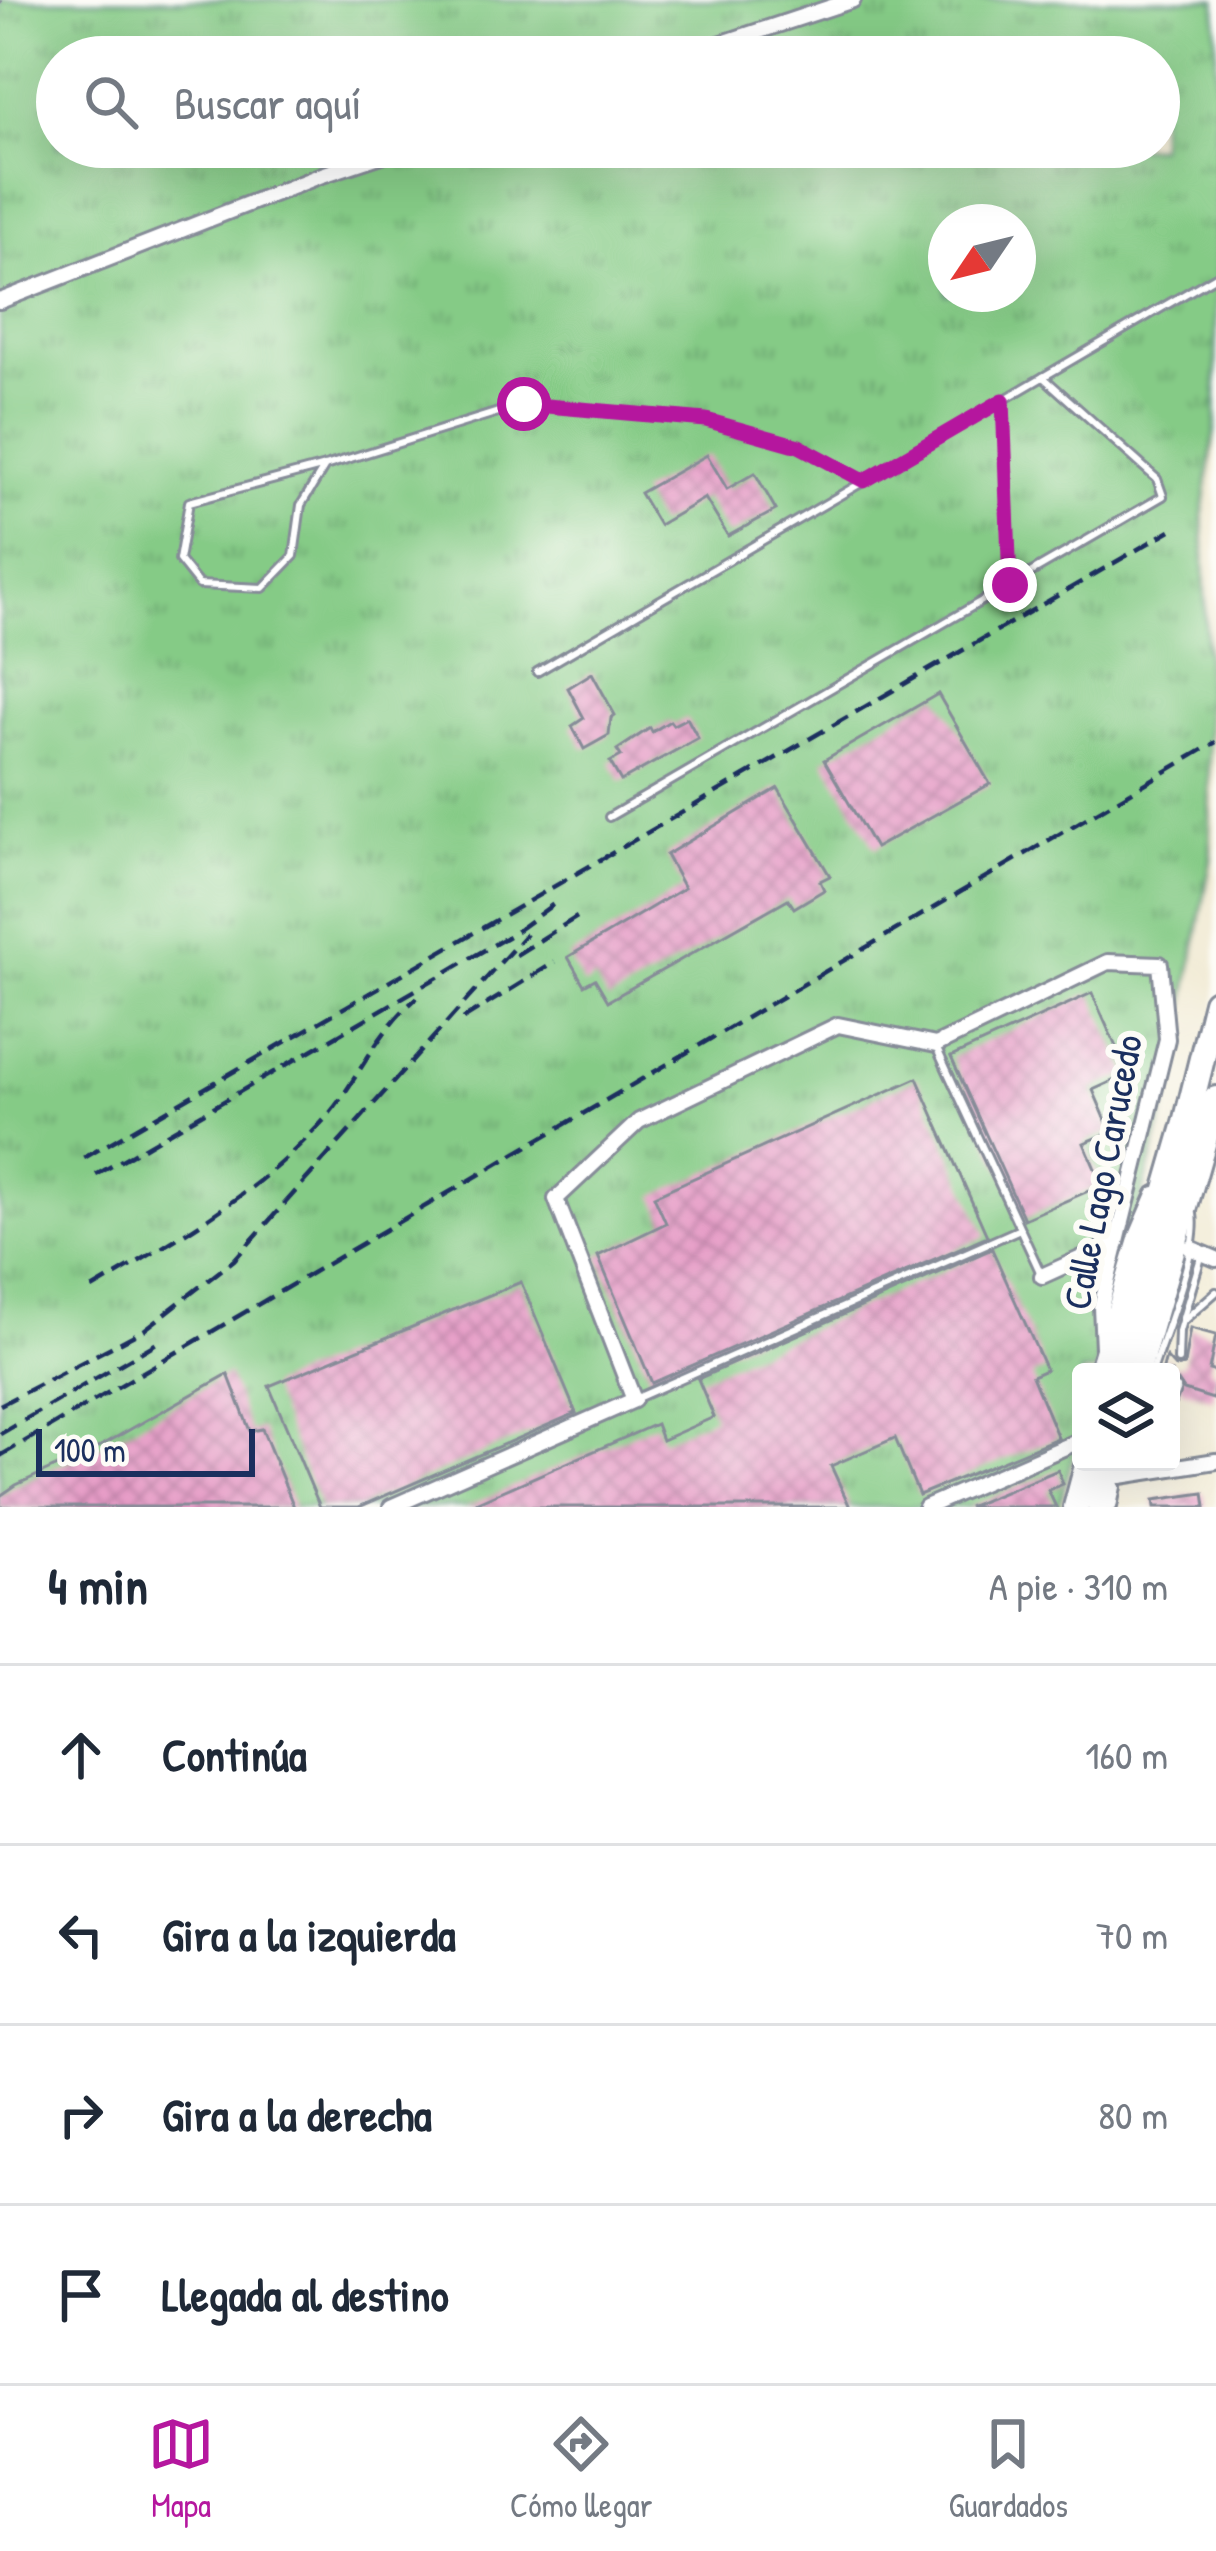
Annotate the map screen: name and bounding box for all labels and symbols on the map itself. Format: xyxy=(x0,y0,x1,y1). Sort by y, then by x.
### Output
north arrow xyxy=(928,204,1036,312)
route start xyxy=(497,377,551,431)
route end xyxy=(983,558,1037,612)
street label: Calle Lago Carucedo xyxy=(1049,1030,1154,1314)
scale bar xyxy=(36,1423,255,1476)

